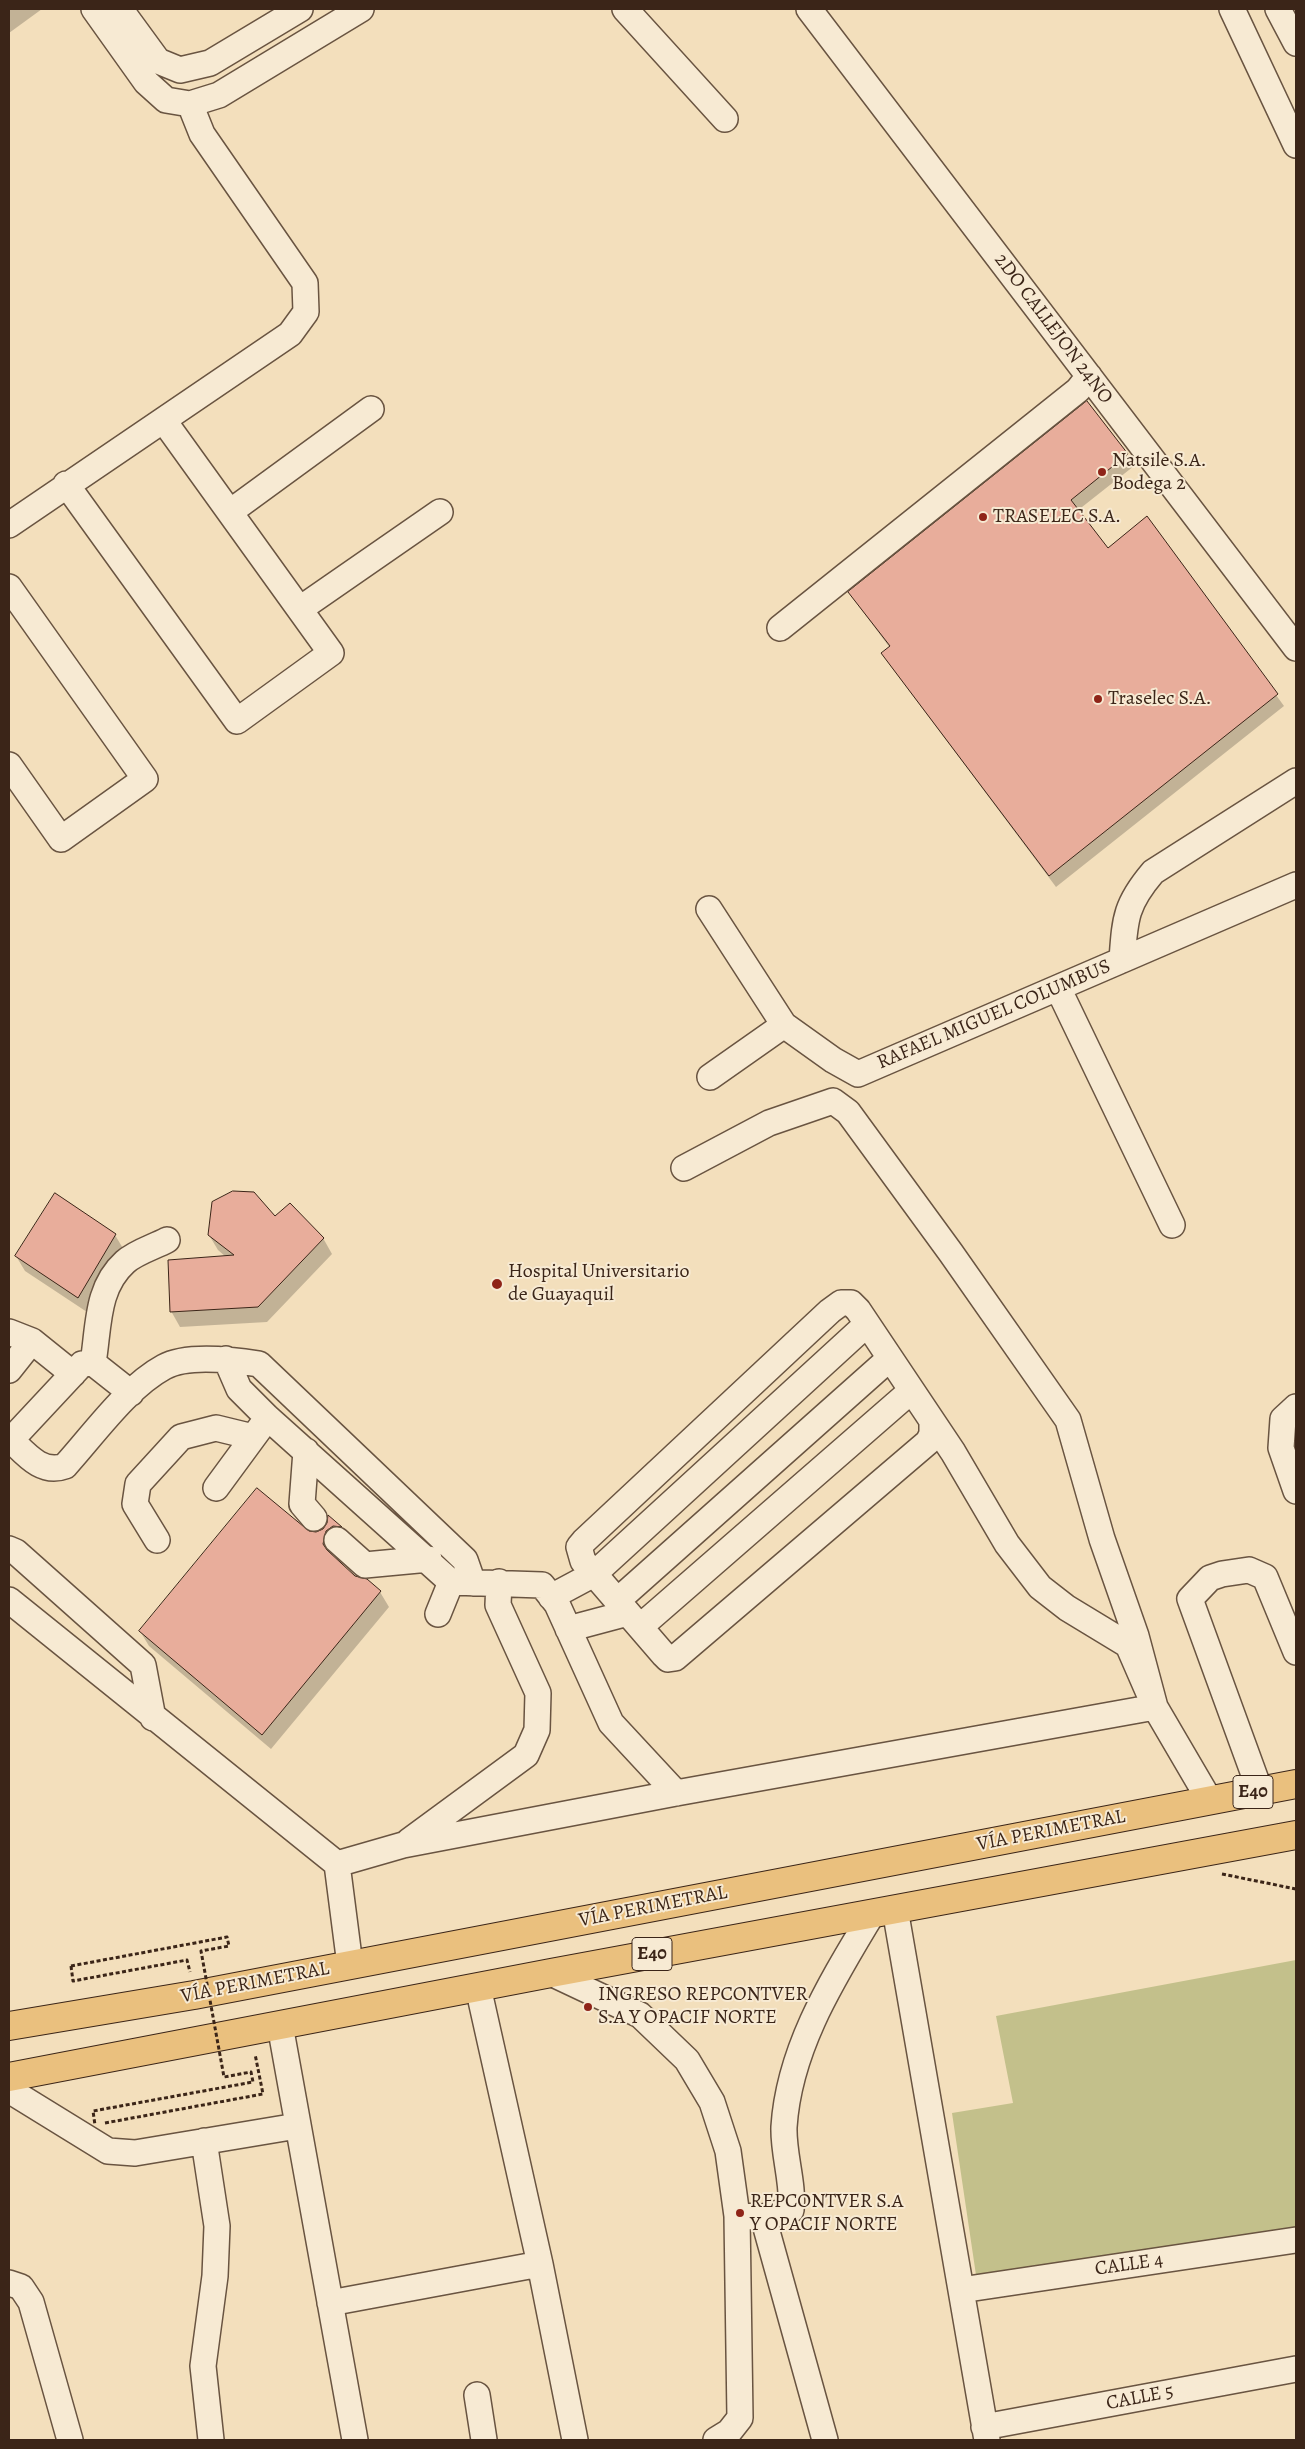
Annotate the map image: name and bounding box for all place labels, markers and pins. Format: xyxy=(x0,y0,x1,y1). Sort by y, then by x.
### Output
place label: Natsile S.A. Bodega 2 xyxy=(1112,449,1207,496)
marker: Natsile S.A. Bodega 2 xyxy=(1096,466,1108,478)
place label: TRASELEC S.A. xyxy=(993,505,1121,529)
marker: TRASELEC S.A. xyxy=(977,511,989,523)
place label: Traselec S.A. xyxy=(1108,687,1212,711)
marker: Traselec S.A. xyxy=(1092,693,1104,705)
place label: Hospital Universitario de Guayaquil xyxy=(508,1260,690,1307)
marker: Hospital Universitario de Guayaquil xyxy=(490,1277,504,1291)
place label: INGRESO REPCONTVER S.A Y OPACIF NORTE xyxy=(598,1983,808,2030)
marker: INGRESO REPCONTVER S.A Y OPACIF NORTE xyxy=(582,2001,594,2013)
place label: REPCONTVER S.A Y OPACIF NORTE xyxy=(750,2190,903,2237)
marker: REPCONTVER S.A Y OPACIF NORTE xyxy=(734,2207,746,2219)

